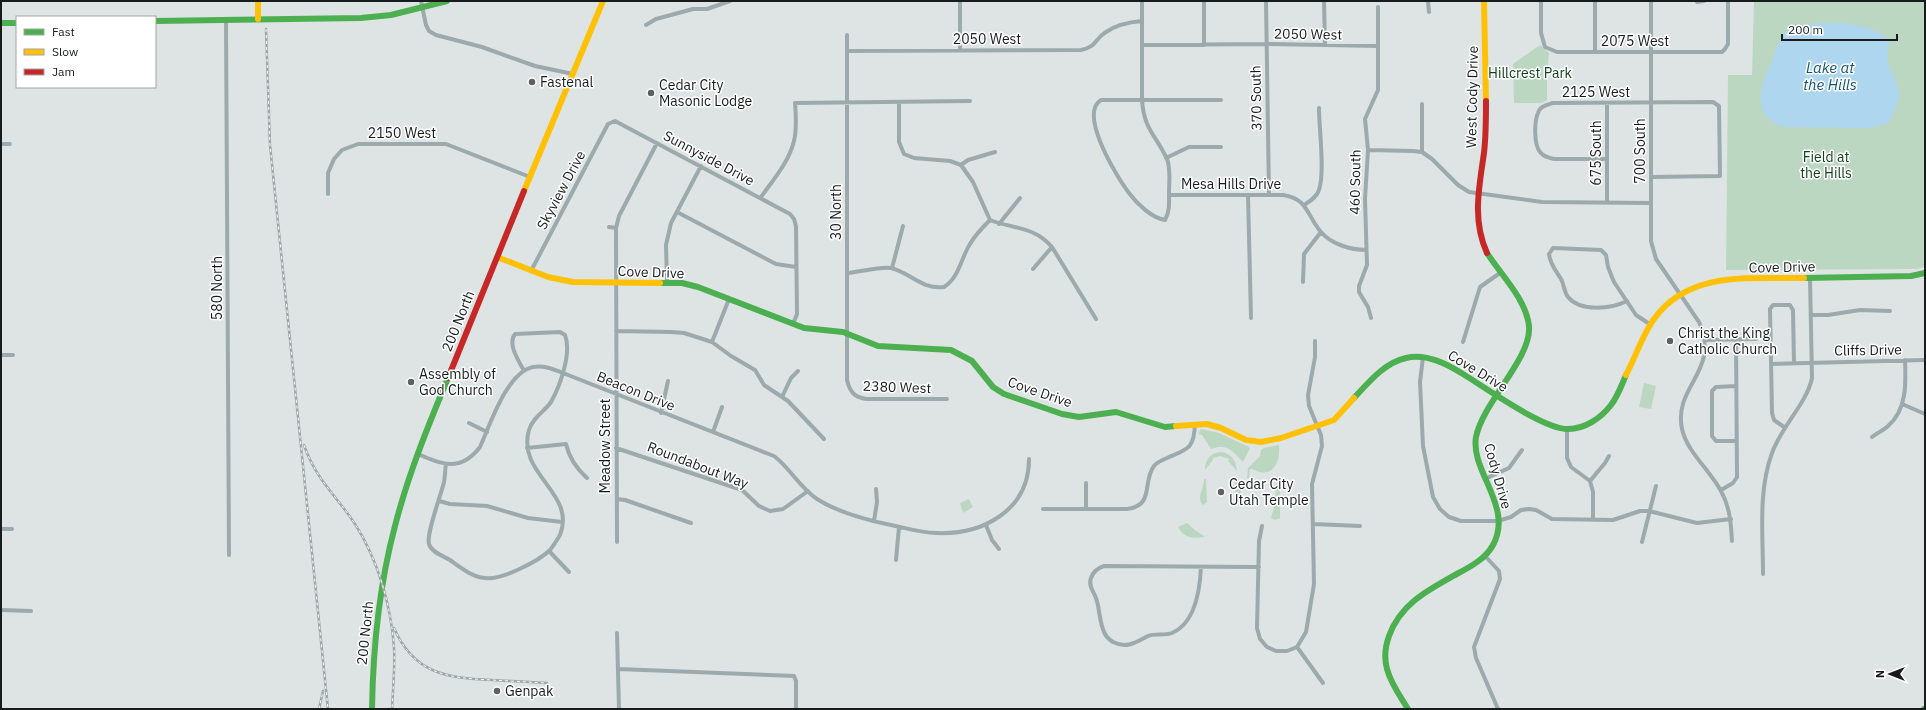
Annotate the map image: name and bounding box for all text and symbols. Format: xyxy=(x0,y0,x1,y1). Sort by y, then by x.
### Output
legend xyxy=(16,16,156,88)
scale bar xyxy=(1782,16,1897,42)
text: 200 m xyxy=(1788,22,1823,37)
text: Fast xyxy=(52,24,75,39)
street label: 2050 West xyxy=(1274,24,1342,44)
street label: 2050 West xyxy=(953,30,1021,48)
street label: 2075 West xyxy=(1601,32,1669,50)
text: Slow xyxy=(52,44,78,59)
street label: West Cody Drive xyxy=(1462,45,1482,148)
water label: Lake at the Hills xyxy=(1803,58,1857,94)
text: Jam xyxy=(52,64,75,79)
park label: Hillcrest Park xyxy=(1488,64,1573,82)
street label: 370 South xyxy=(1246,65,1266,131)
place label: Fastenal xyxy=(540,73,593,91)
place label: Cedar City Masonic Lodge xyxy=(659,76,752,110)
marker: Fastenal xyxy=(527,77,537,87)
street label: 2125 West xyxy=(1562,83,1630,101)
marker: Cedar City Masonic Lodge xyxy=(646,88,656,98)
street label: 700 South xyxy=(1631,118,1649,184)
street label: 675 South xyxy=(1587,120,1605,186)
street label: 2150 West xyxy=(368,124,436,142)
street label: Sunnyside Drive xyxy=(660,126,758,190)
street label: Skyview Drive xyxy=(533,147,590,233)
park label: Field at the Hills xyxy=(1800,148,1852,182)
street label: 460 South xyxy=(1345,149,1365,215)
street label: Mesa Hills Drive xyxy=(1181,175,1281,193)
street label: 30 North xyxy=(827,184,845,240)
street label: 580 North xyxy=(208,256,226,320)
street label: Cove Drive xyxy=(1749,257,1816,277)
street label: Cove Drive xyxy=(617,262,685,282)
street label: 200 North xyxy=(438,288,478,354)
place label: Christ the King Catholic Church xyxy=(1678,324,1777,358)
marker: Christ the King Catholic Church xyxy=(1665,336,1675,346)
street label: Cliffs Drive xyxy=(1834,340,1902,360)
street label: Cove Drive xyxy=(1445,346,1511,396)
place label: Assembly of God Church xyxy=(419,365,496,399)
street label: Beacon Drive xyxy=(594,367,678,415)
street label: Cove Drive xyxy=(1006,373,1075,411)
marker: Assembly of God Church xyxy=(406,377,416,387)
street label: 2380 West xyxy=(862,377,932,397)
street label: Meadow Street xyxy=(596,398,614,493)
street label: Roundabout Way xyxy=(645,437,751,493)
street label: Cody Drive xyxy=(1480,441,1516,511)
place label: Cedar City Utah Temple xyxy=(1229,475,1309,509)
marker: Cedar City Utah Temple xyxy=(1216,487,1226,497)
street label: 200 North xyxy=(353,600,377,666)
north arrow xyxy=(1870,654,1910,694)
text: N xyxy=(1873,670,1887,678)
place label: Genpak xyxy=(505,682,554,700)
marker: Genpak xyxy=(492,686,502,696)

